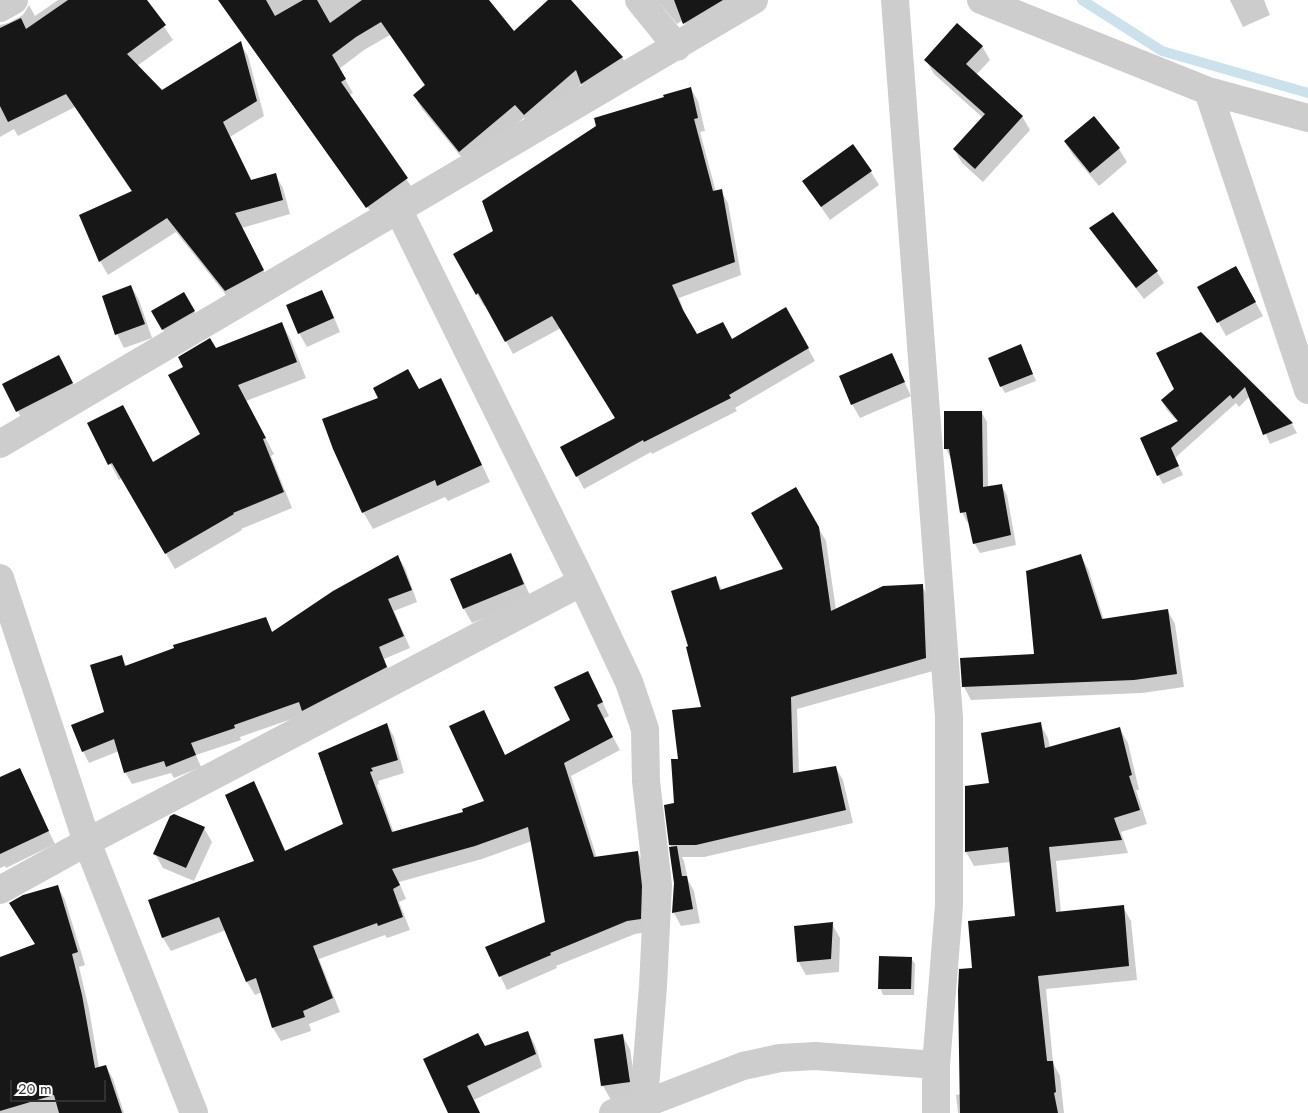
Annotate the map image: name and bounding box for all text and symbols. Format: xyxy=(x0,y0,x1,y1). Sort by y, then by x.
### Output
scale bar xyxy=(12,1070,109,1102)
text: 20 m xyxy=(18,1078,52,1100)

